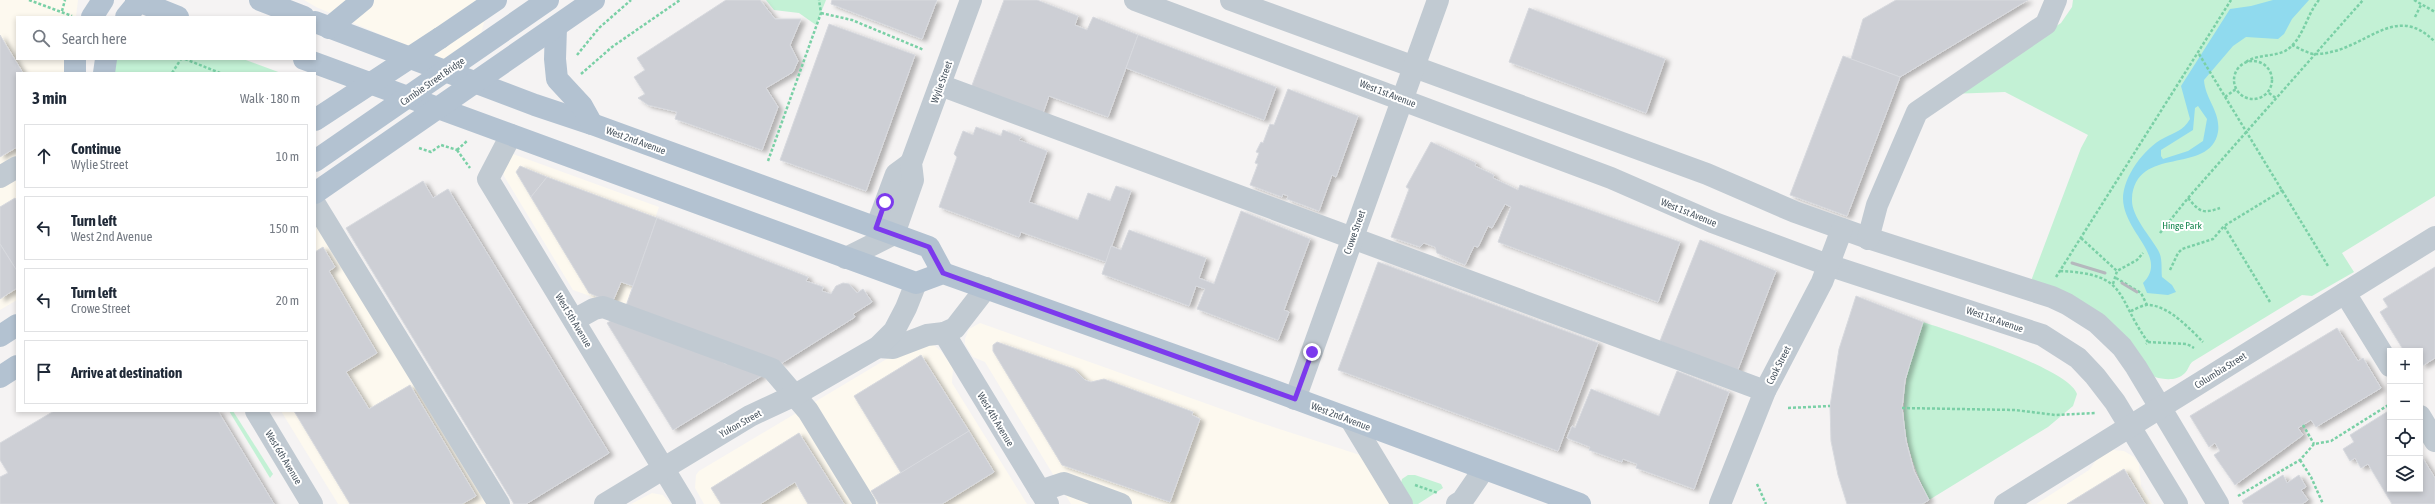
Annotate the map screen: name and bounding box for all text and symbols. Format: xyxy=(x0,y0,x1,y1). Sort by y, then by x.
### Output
search box xyxy=(16,16,316,60)
icon: search xyxy=(30,27,52,49)
text: Search here xyxy=(62,30,127,47)
street label: Cambie Street Bridge xyxy=(398,55,467,108)
street label: Wylie Street xyxy=(929,59,954,105)
street label: West 1st Avenue xyxy=(1358,78,1418,109)
text: 3 min xyxy=(32,88,67,108)
text: Walk · 180 m xyxy=(240,91,300,106)
street label: West 2nd Avenue xyxy=(605,125,668,156)
text: Continue xyxy=(71,140,121,157)
icon: ahead xyxy=(33,145,55,167)
text: 10 m xyxy=(276,149,299,164)
text: Wylie Street xyxy=(71,157,128,172)
route start xyxy=(876,193,894,211)
street label: West 1st Avenue xyxy=(1659,196,1719,229)
street label: Crowe Street xyxy=(1341,209,1368,256)
text: Turn left xyxy=(71,212,117,229)
icon: left xyxy=(33,217,55,239)
park label: Hinge Park xyxy=(2162,220,2202,231)
text: 150 m xyxy=(270,221,299,236)
text: West 2nd Avenue xyxy=(71,229,152,244)
text: Turn left xyxy=(71,284,117,301)
icon: left xyxy=(33,289,55,311)
street label: West 5th Avenue xyxy=(553,291,594,350)
text: 20 m xyxy=(276,293,299,308)
text: Crowe Street xyxy=(71,301,131,316)
street label: West 1st Avenue xyxy=(1965,305,2025,334)
route end xyxy=(1303,343,1321,361)
street label: Cook Street xyxy=(1764,344,1793,386)
map controls xyxy=(2387,348,2423,492)
button: + xyxy=(2387,348,2423,384)
street label: Columbia Street xyxy=(2192,350,2248,391)
icon: arrive xyxy=(33,361,55,383)
text: Arrive at destination xyxy=(71,364,182,381)
button: − xyxy=(2387,384,2423,420)
street label: West 4th Avenue xyxy=(975,390,1016,449)
street label: West 2nd Avenue xyxy=(1310,400,1372,433)
street label: Yukon Street xyxy=(717,407,763,439)
button: locate xyxy=(2387,420,2423,456)
street label: West 6th Avenue xyxy=(263,428,304,487)
button: layers xyxy=(2387,456,2423,492)

